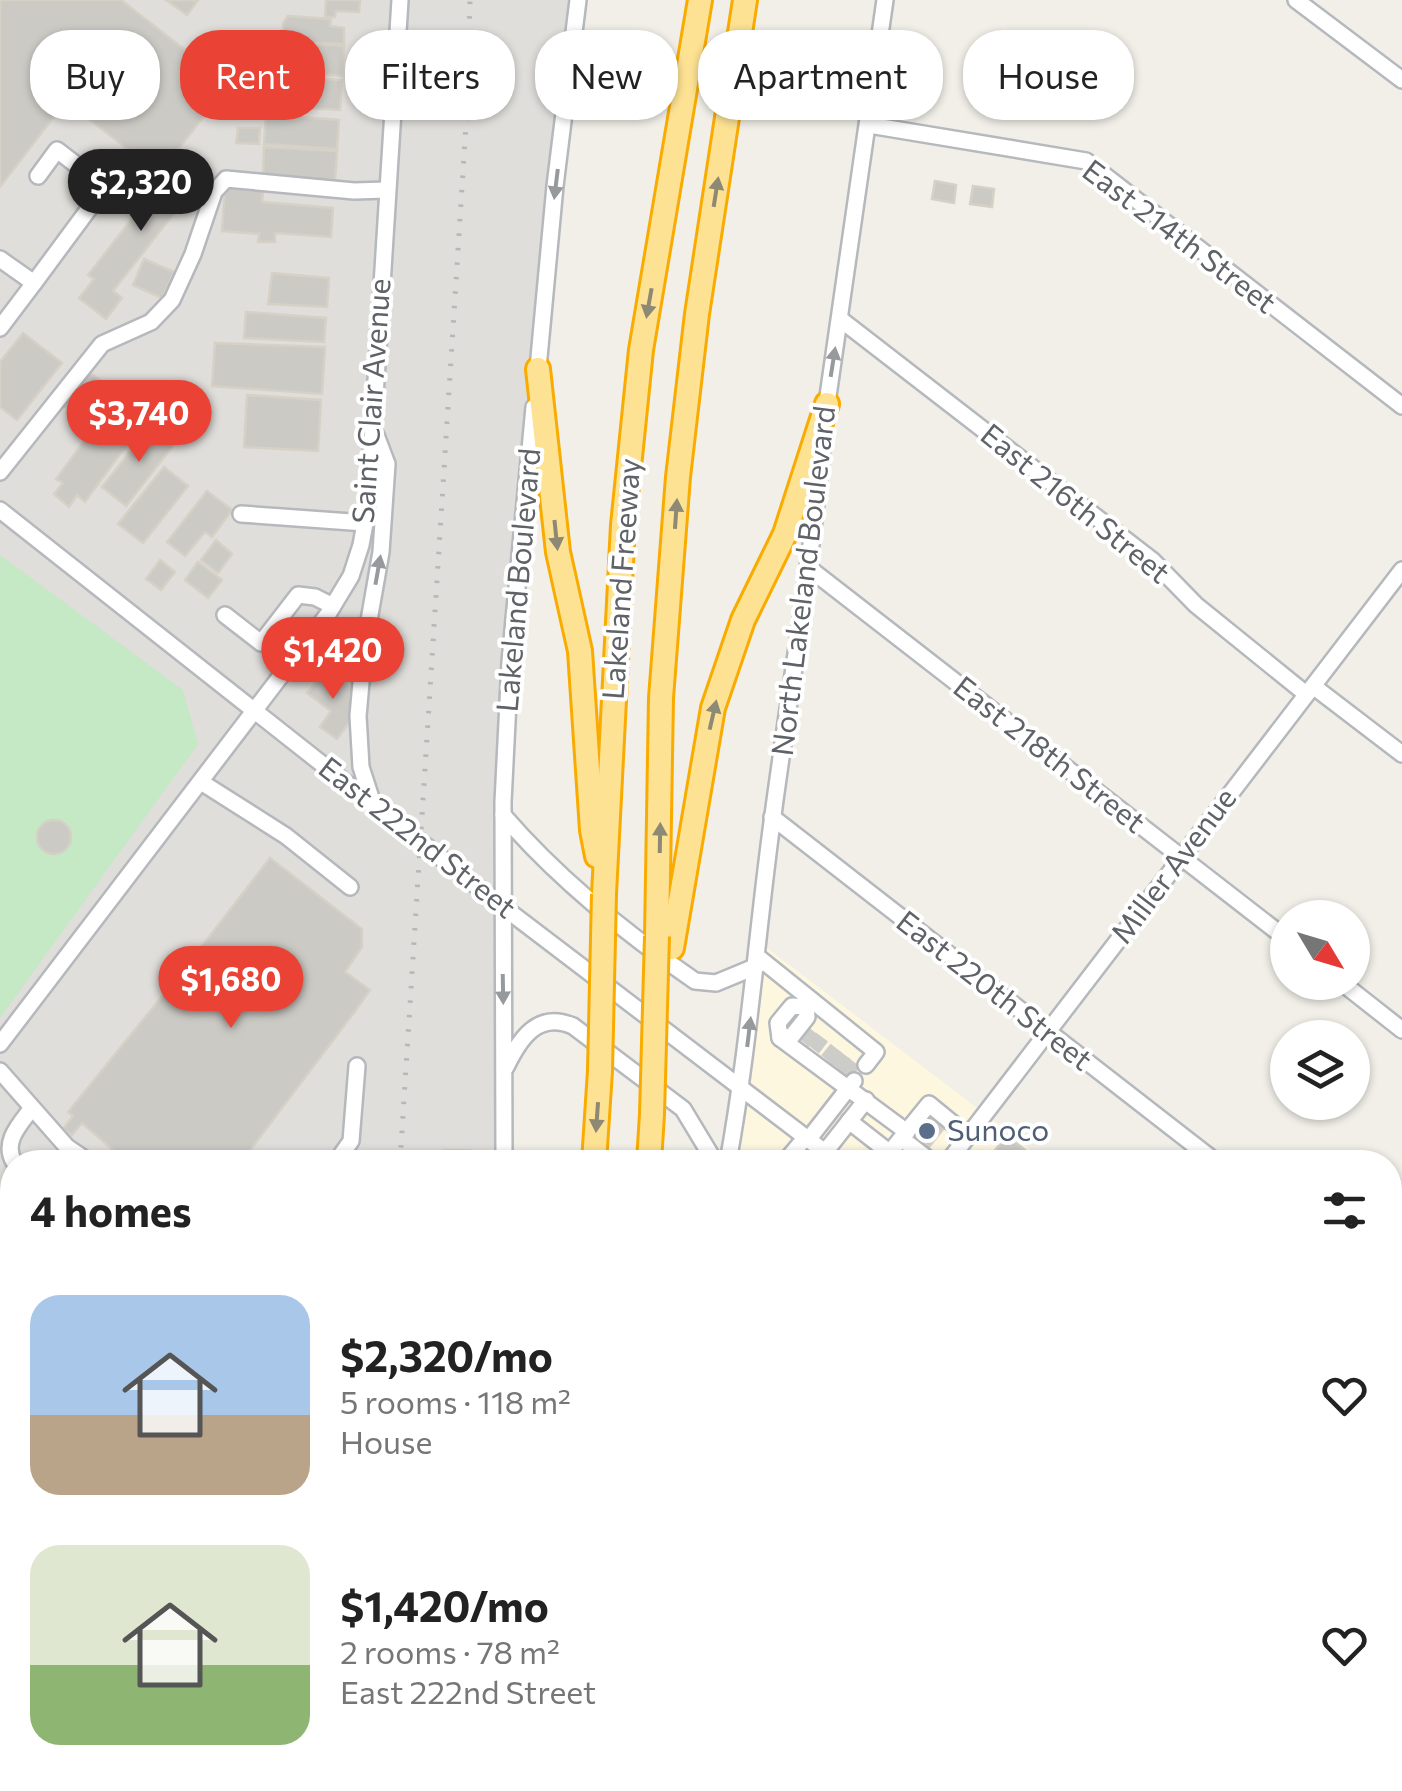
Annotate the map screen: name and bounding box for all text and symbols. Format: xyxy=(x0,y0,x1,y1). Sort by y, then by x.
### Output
chip: Buy xyxy=(30,30,160,120)
chip: Rent xyxy=(180,30,325,120)
chip: Filters xyxy=(345,30,515,120)
chip: New xyxy=(535,30,678,120)
chip: Apartment xyxy=(698,30,943,120)
chip: House xyxy=(963,30,1134,120)
pin: $2,320 xyxy=(60,149,222,234)
street label: East 214th Street xyxy=(1076,150,1285,320)
text: $2,320 xyxy=(90,161,192,201)
one-way arrow xyxy=(548,169,564,200)
one-way arrow xyxy=(708,175,724,207)
street label: Saint Clair Avenue xyxy=(342,277,397,525)
one-way arrow xyxy=(641,288,656,319)
one-way arrow xyxy=(826,346,841,377)
pin: $3,740 xyxy=(58,380,220,465)
text: $3,740 xyxy=(89,392,189,432)
street label: North Lakeland Boulevard xyxy=(762,404,841,758)
street label: East 216th Street xyxy=(974,414,1179,590)
street label: Lakeland Boulevard xyxy=(487,446,546,713)
street label: Lakeland Freeway xyxy=(593,457,646,701)
one-way arrow xyxy=(668,498,684,529)
one-way arrow xyxy=(548,520,564,552)
one-way arrow xyxy=(371,554,386,586)
pin: $1,420 xyxy=(252,617,414,702)
text: $1,420 xyxy=(283,629,383,669)
street label: East 218th Street xyxy=(947,667,1154,839)
one-way arrow xyxy=(706,699,721,730)
street label: East 222nd Street xyxy=(313,748,525,925)
street label: Miller Avenue xyxy=(1101,779,1243,950)
one-way arrow xyxy=(653,822,669,854)
north arrow xyxy=(1270,900,1370,1000)
map controls xyxy=(1270,900,1370,1120)
street label: East 220th Street xyxy=(890,901,1101,1077)
pin: $1,680 xyxy=(150,946,312,1031)
text: $1,680 xyxy=(180,958,282,998)
one-way arrow xyxy=(495,974,511,1006)
one-way arrow xyxy=(741,1015,757,1047)
button: layers xyxy=(1270,1020,1370,1120)
one-way arrow xyxy=(589,1101,605,1133)
place label: Sunoco xyxy=(947,1110,1049,1147)
marker: Sunoco xyxy=(916,1120,938,1142)
icon: filters xyxy=(1317,1183,1372,1238)
text: 4 homes xyxy=(30,1184,192,1236)
text: $2,320/mo xyxy=(340,1329,553,1381)
icon: home xyxy=(110,1335,230,1455)
icon: heart xyxy=(1317,1368,1372,1423)
text: 5 rooms · 118 m² xyxy=(340,1381,571,1421)
text: House xyxy=(340,1421,432,1461)
text: $1,420/mo xyxy=(340,1579,549,1631)
icon: home xyxy=(110,1585,230,1705)
icon: heart xyxy=(1317,1618,1372,1673)
text: 2 rooms · 78 m² xyxy=(340,1631,560,1671)
text: East 222nd Street xyxy=(340,1671,596,1711)

